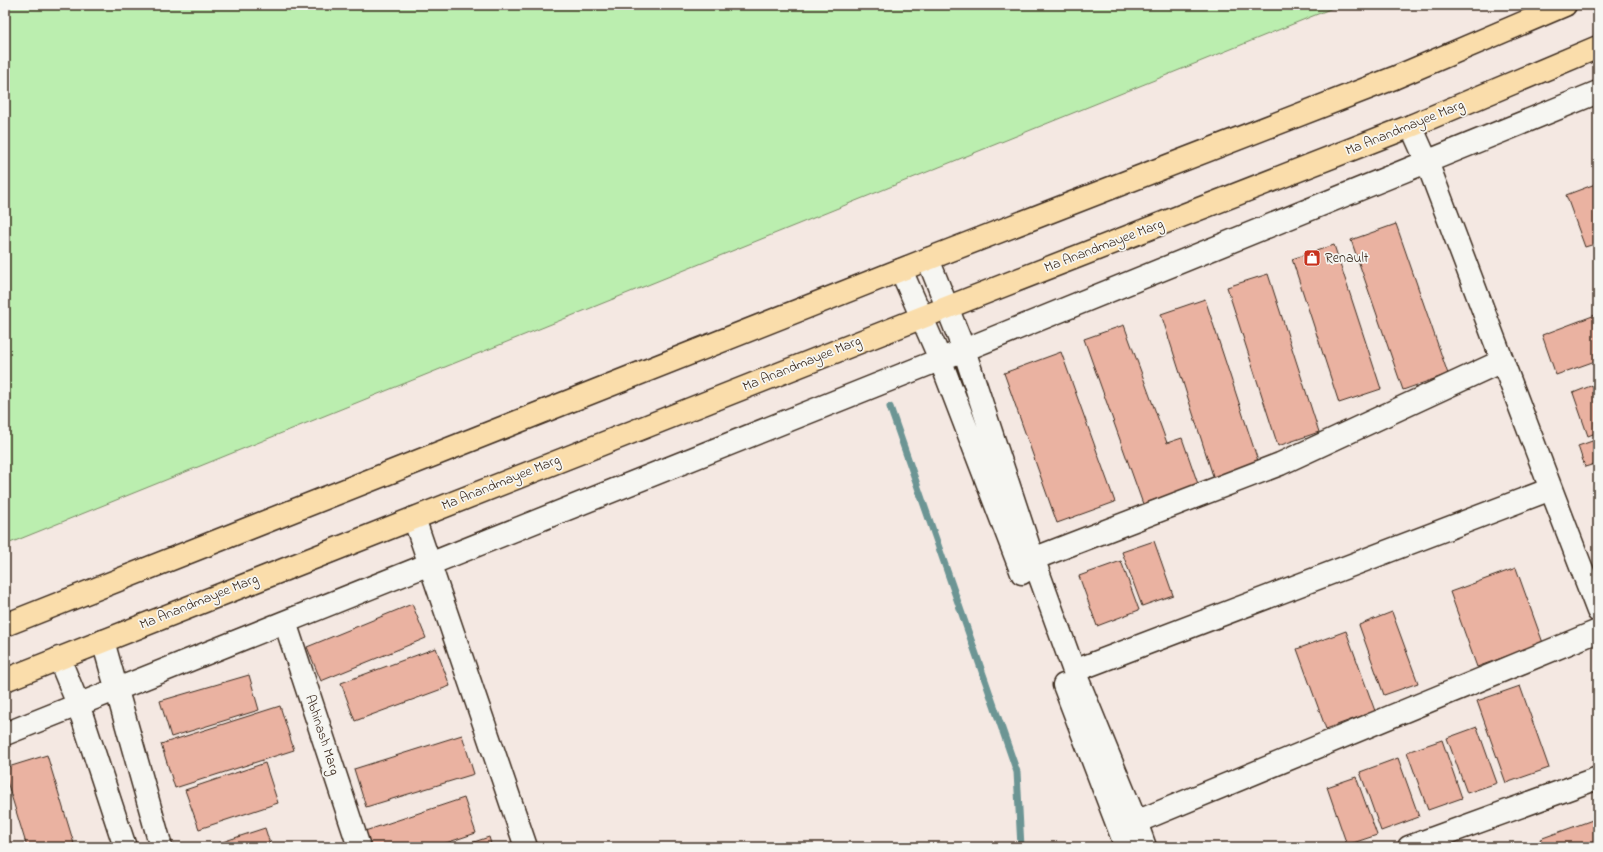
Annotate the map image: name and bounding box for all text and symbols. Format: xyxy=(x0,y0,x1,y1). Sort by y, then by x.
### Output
street label: Ma Anandmayee Marg xyxy=(1342,95,1468,162)
street label: Ma Anandmayee Marg xyxy=(1041,214,1167,279)
shop icon: Renault xyxy=(1302,248,1322,268)
place label: Renault xyxy=(1325,248,1369,269)
street label: Ma Anandmayee Marg xyxy=(739,331,865,398)
street label: Ma Anandmayee Marg xyxy=(438,450,564,517)
street label: Ma Anandmayee Marg xyxy=(136,569,262,636)
street label: Abhinash Marg xyxy=(298,692,345,778)

